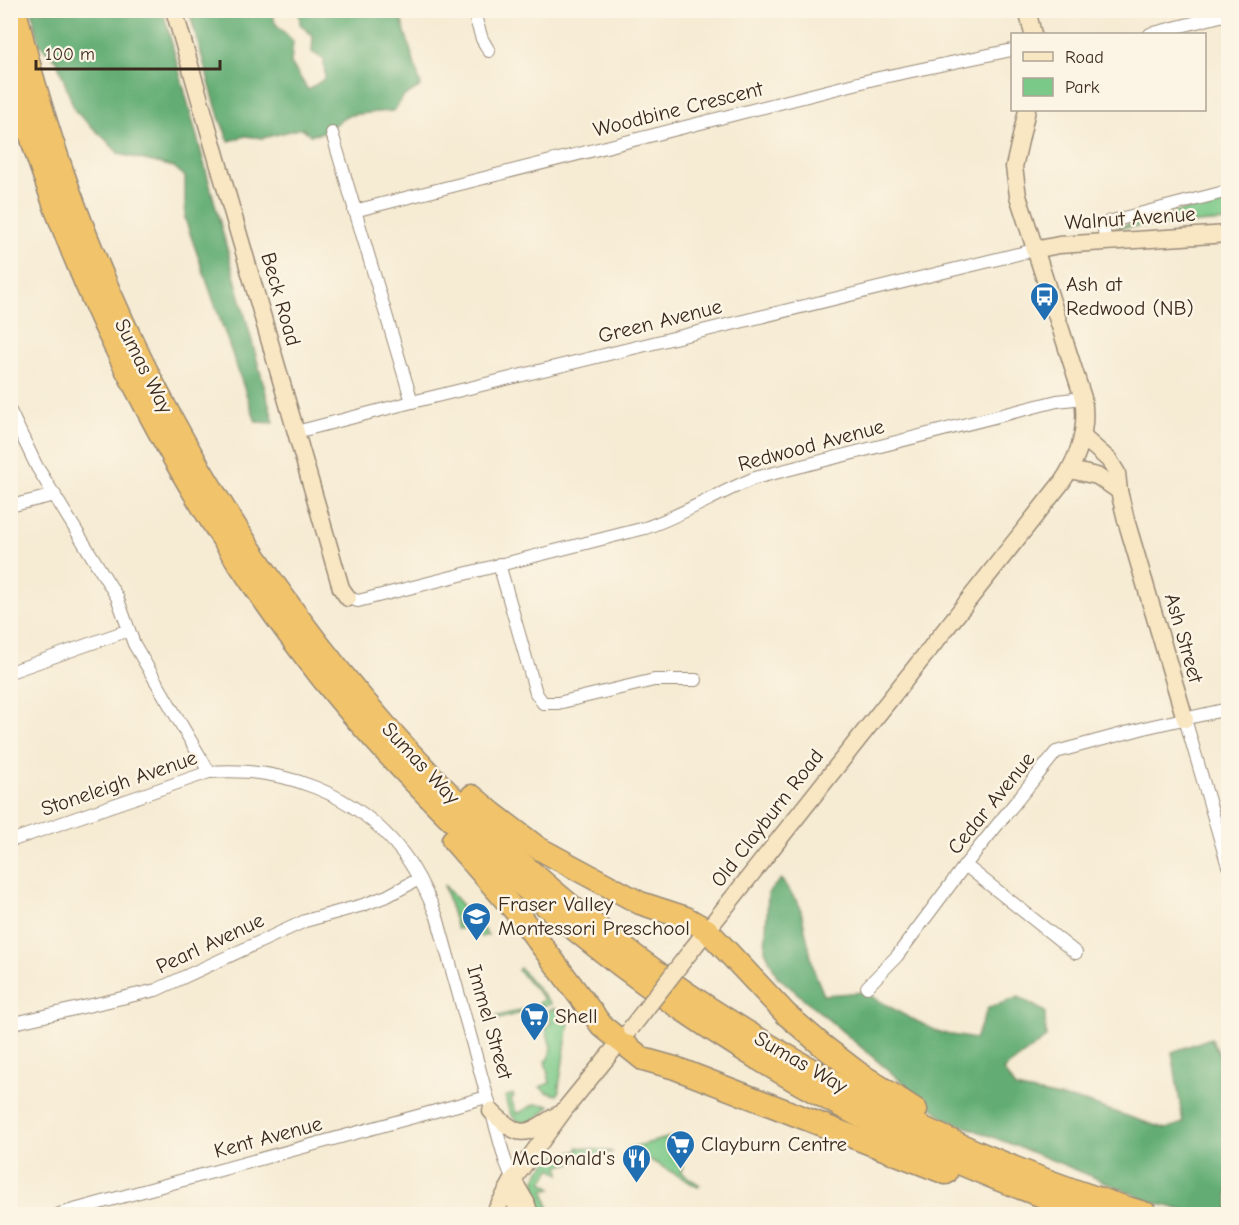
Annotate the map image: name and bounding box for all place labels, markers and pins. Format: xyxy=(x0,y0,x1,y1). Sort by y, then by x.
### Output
place label: Ash at Redwood (NB) xyxy=(1066,272,1194,320)
bus stop icon: Ash at Redwood (NB) xyxy=(1029,280,1061,322)
place label: Fraser Valley Montessori Preschool xyxy=(498,892,690,940)
school or university icon: Fraser Valley Montessori Preschool xyxy=(461,900,493,942)
supermarket icon: Shell xyxy=(518,1000,550,1042)
place label: Shell xyxy=(555,1004,598,1028)
supermarket icon: Clayburn Centre xyxy=(664,1128,696,1170)
place label: Clayburn Centre xyxy=(701,1132,847,1156)
restaurant icon: McDonald's xyxy=(620,1142,652,1184)
place label: McDonald's xyxy=(512,1146,615,1170)

